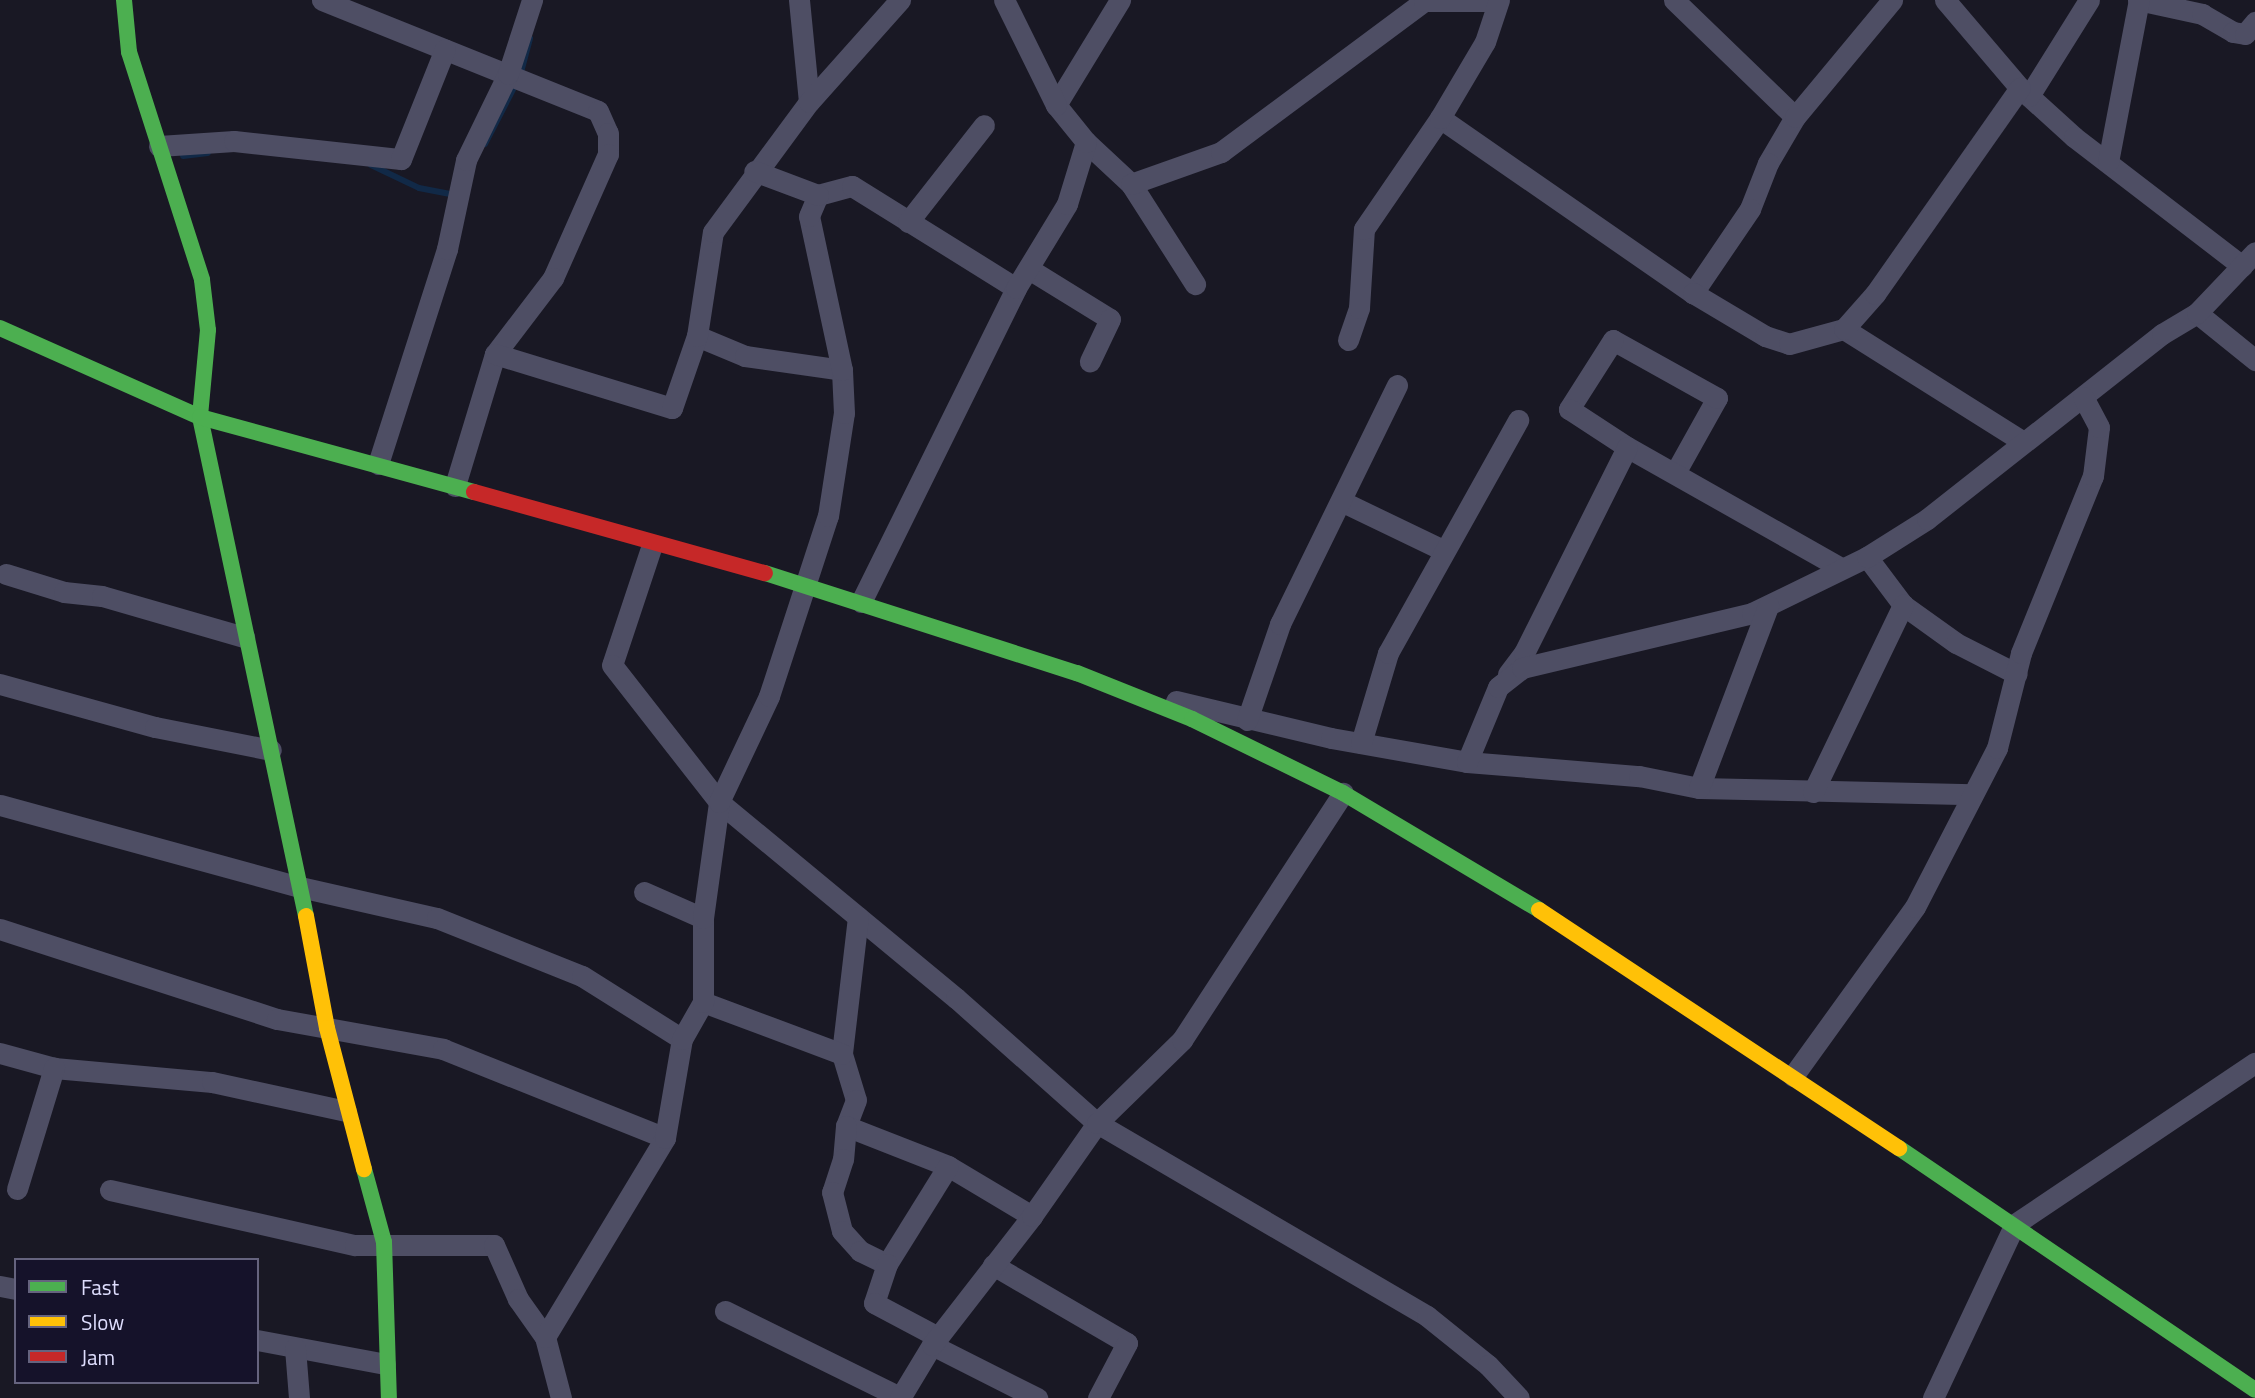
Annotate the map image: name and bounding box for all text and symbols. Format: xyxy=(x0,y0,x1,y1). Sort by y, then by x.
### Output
legend xyxy=(14,1258,259,1384)
text: Fast xyxy=(81,1271,119,1303)
text: Slow xyxy=(81,1306,124,1338)
text: Jam xyxy=(81,1341,115,1373)

